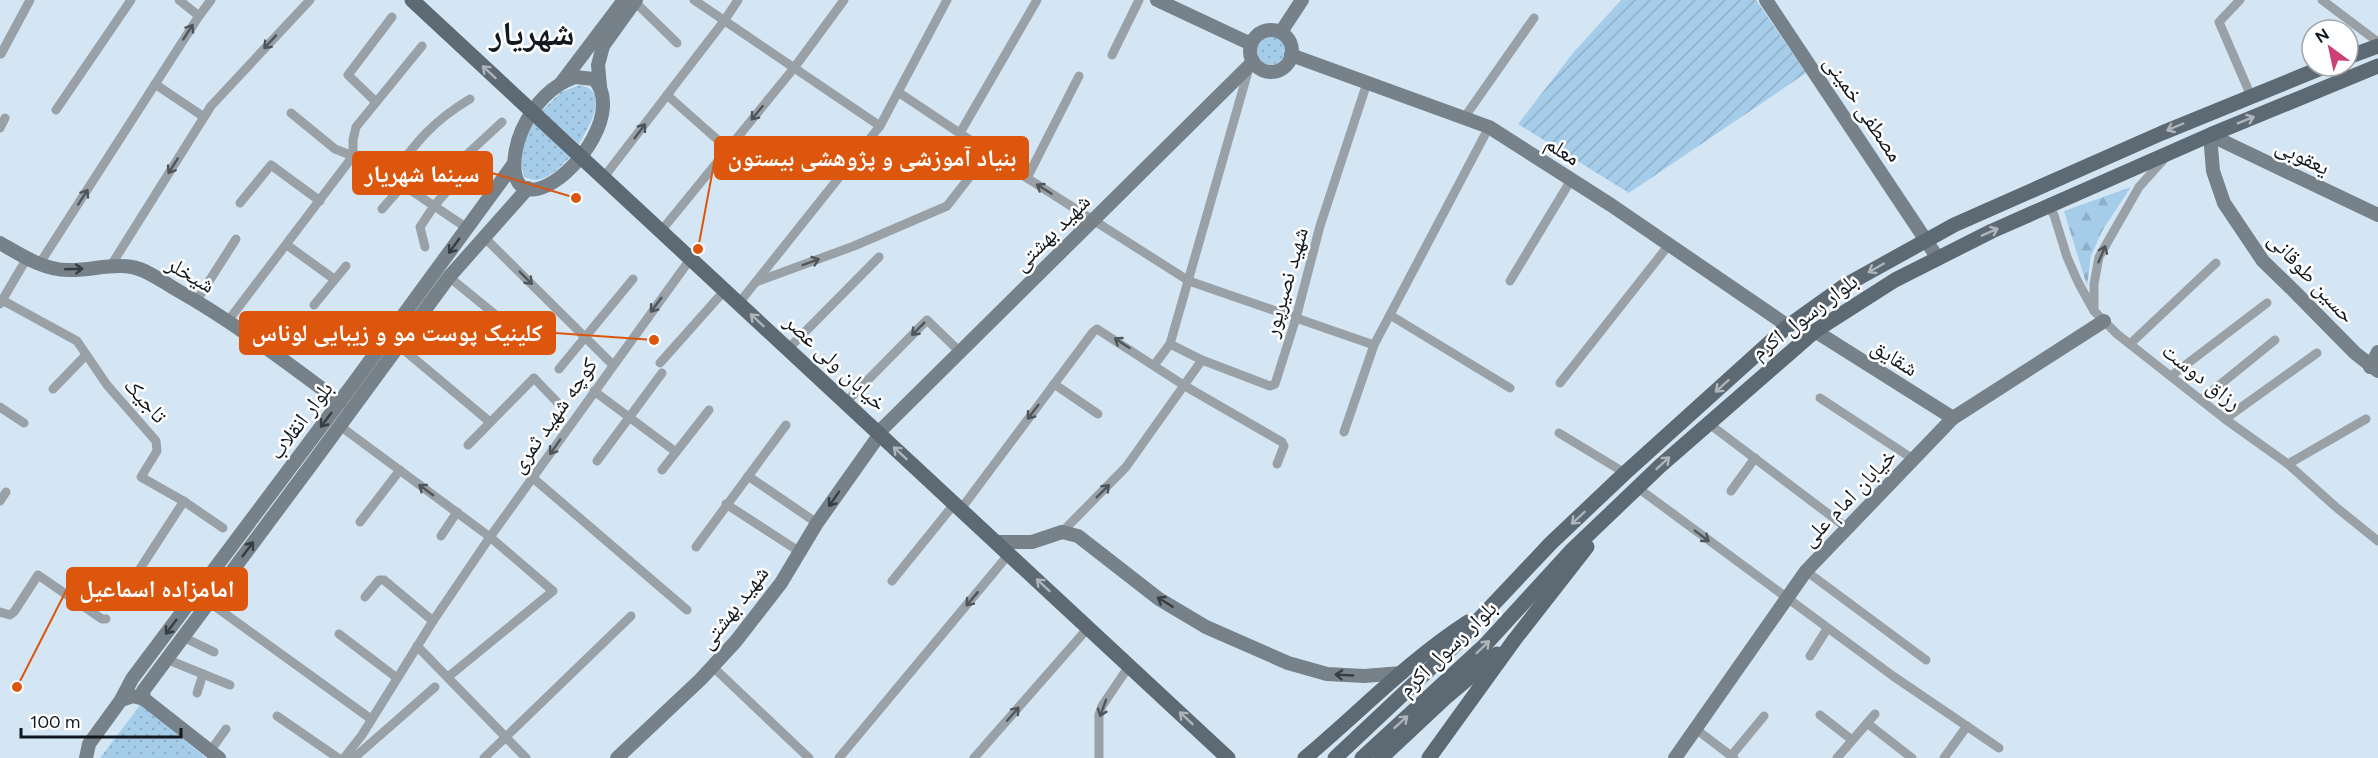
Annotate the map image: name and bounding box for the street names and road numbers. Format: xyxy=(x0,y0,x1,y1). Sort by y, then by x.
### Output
street label: مصطفی خمینی xyxy=(1818,50,1909,167)
street label: معلم xyxy=(1540,129,1585,172)
street label: یعقوبی xyxy=(2271,132,2334,181)
street label: شهید بهشتی xyxy=(1007,188,1096,277)
street label: شهید نصیرپور xyxy=(1257,224,1314,341)
street label: حسین طوقانی xyxy=(2262,226,2361,329)
street label: شیخلر xyxy=(161,249,220,299)
street label: بلوار رسول اکرم xyxy=(1746,267,1864,366)
street label: خیابان ولی عصر xyxy=(778,307,892,417)
street label: شقایق xyxy=(1866,333,1923,382)
street label: رزاق دوست xyxy=(2156,337,2247,416)
street label: کوچه شهید ثمری xyxy=(504,352,603,478)
street label: تاجیک xyxy=(118,372,173,429)
street label: بلوار انقلاب xyxy=(262,376,339,465)
street label: خیابان امام علی xyxy=(1795,443,1903,553)
street label: شهید بهشتی xyxy=(692,560,774,655)
street label: بلوار رسول اکرم xyxy=(1392,595,1503,703)

